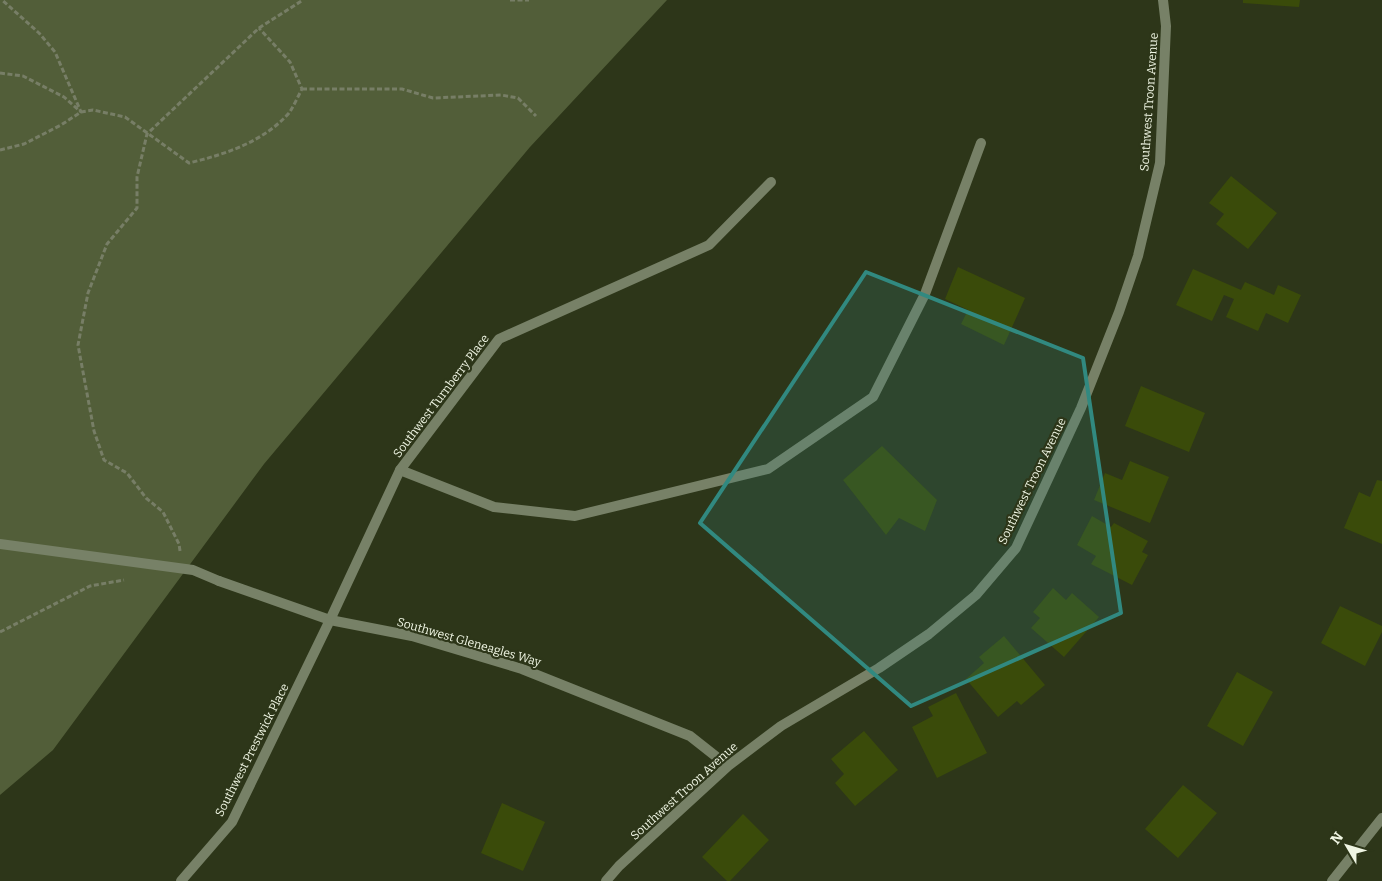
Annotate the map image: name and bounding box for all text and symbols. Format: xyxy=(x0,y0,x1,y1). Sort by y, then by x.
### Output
street label: Southwest Troon Avenue xyxy=(1137,32,1161,172)
street label: Southwest Turnberry Place xyxy=(390,332,492,460)
street label: Southwest Troon Avenue xyxy=(995,415,1069,547)
street label: Southwest Gleneagles Way xyxy=(395,615,543,669)
street label: Southwest Prestwick Place xyxy=(212,681,292,819)
street label: Southwest Troon Avenue xyxy=(628,739,740,843)
north arrow xyxy=(1322,821,1372,871)
text: N xyxy=(1327,829,1347,848)

